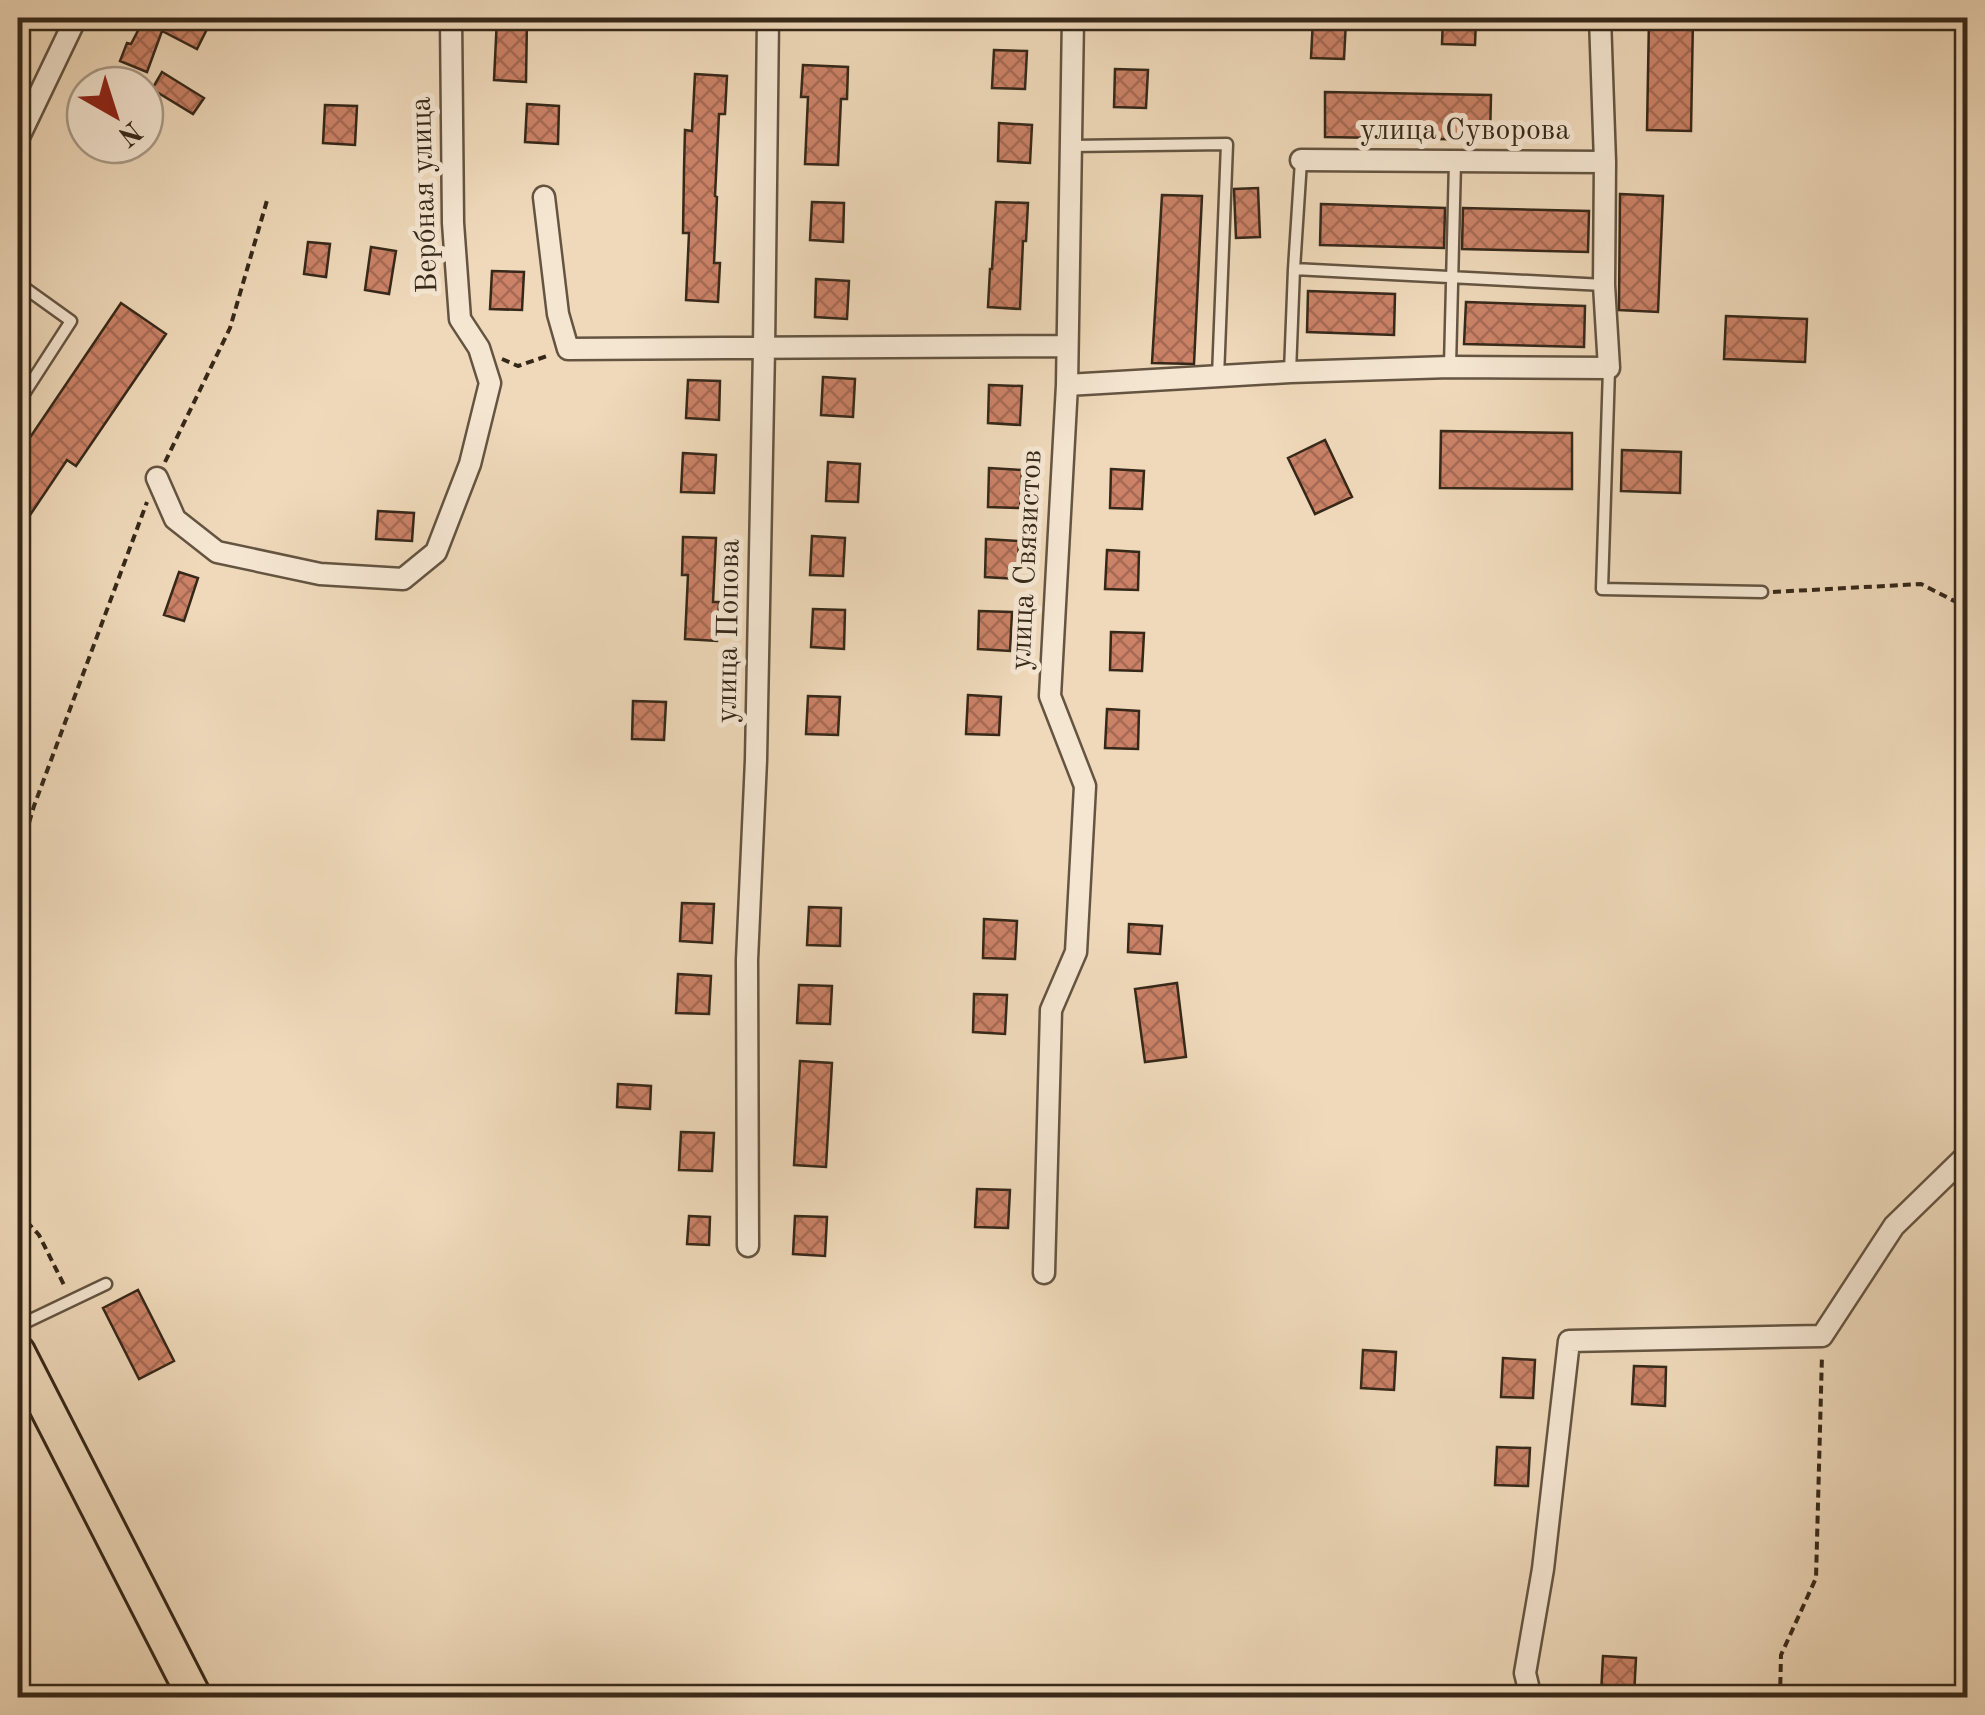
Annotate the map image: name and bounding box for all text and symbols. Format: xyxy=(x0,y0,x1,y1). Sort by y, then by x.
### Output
north arrow xyxy=(65,65,165,165)
street label: Вербная улица xyxy=(407,96,443,294)
text: N xyxy=(111,114,146,150)
street label: улица Суворова xyxy=(1360,116,1570,146)
street label: улица Связистов xyxy=(1006,449,1048,671)
street label: улица Попова xyxy=(712,538,746,723)

